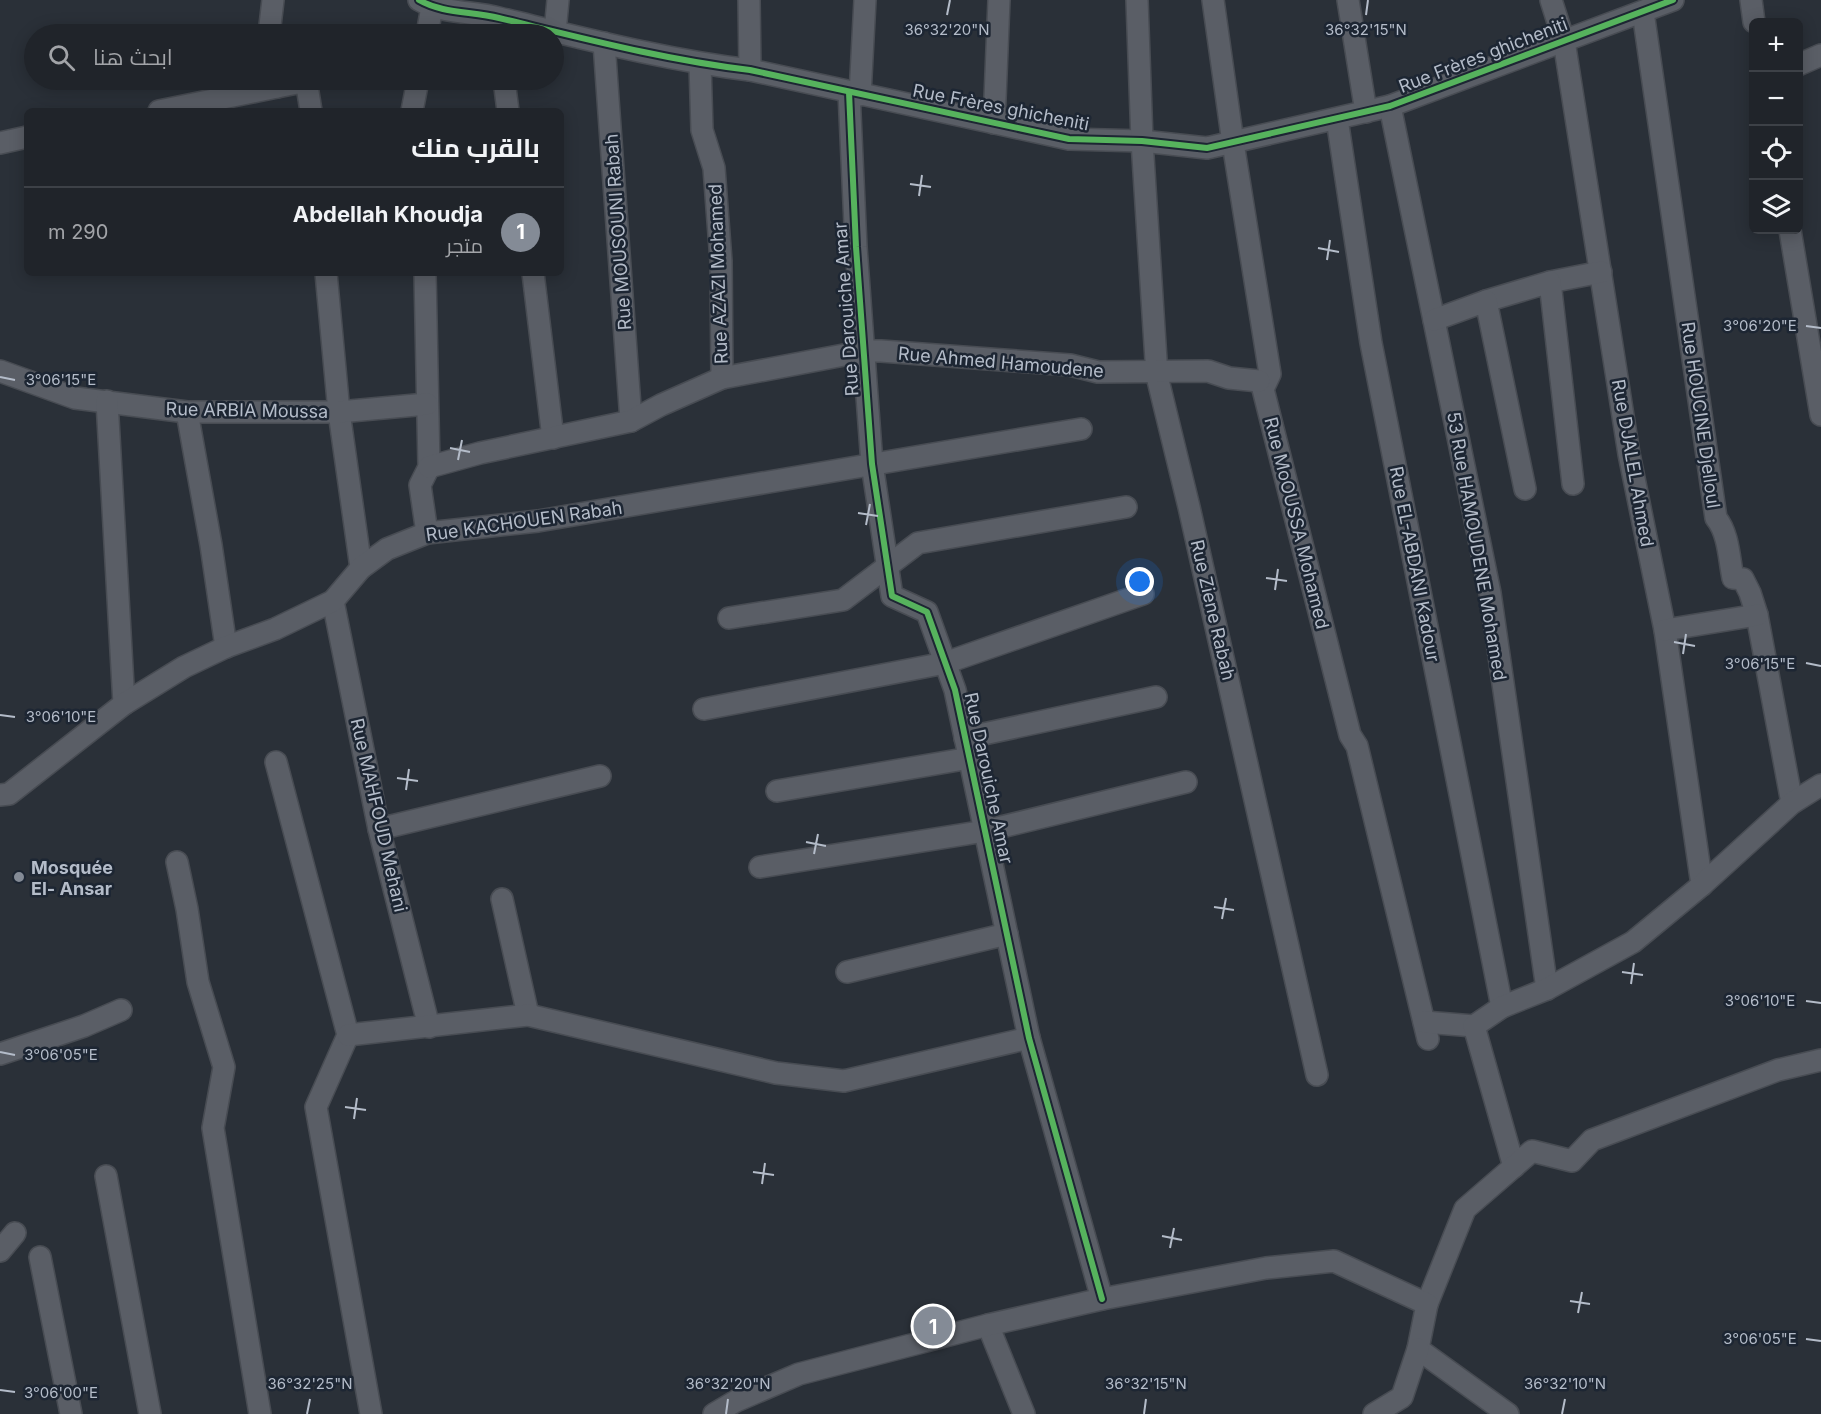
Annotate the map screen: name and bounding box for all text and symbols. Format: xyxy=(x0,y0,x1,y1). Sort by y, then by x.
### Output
street label: Rue Frères ghicheniti xyxy=(1396,13,1570,97)
map controls xyxy=(1749,18,1803,234)
button: + xyxy=(1749,18,1803,72)
text: 36°32'20"N xyxy=(904,20,990,39)
text: 36°32'15"N xyxy=(1325,20,1407,39)
search box xyxy=(24,24,564,90)
icon: search xyxy=(45,41,78,74)
text: ابحث هنا xyxy=(93,44,173,70)
button: − xyxy=(1749,72,1803,126)
street label: Rue Frères ghicheniti xyxy=(911,80,1091,134)
button: locate xyxy=(1749,126,1803,180)
text: بالقرب منك xyxy=(411,132,540,163)
street label: Rue MOUSOUNI Rabah xyxy=(601,133,635,331)
button: layers xyxy=(1749,180,1803,234)
street label: Rue AZAZI Mohamed xyxy=(704,184,732,364)
text: Abdellah Khoudja xyxy=(293,201,483,227)
text: 290 m xyxy=(48,220,108,244)
text: 1 xyxy=(516,220,525,244)
street label: Rue Darouiche Amar xyxy=(829,221,863,397)
text: متجر xyxy=(446,234,483,258)
text: 3°06'20"E xyxy=(1723,316,1797,335)
street label: Rue HOUCINE Djelloul xyxy=(1678,320,1724,510)
street label: Rue Ahmed Hamoudene xyxy=(897,343,1105,381)
text: 3°06'15"E xyxy=(26,370,96,389)
street label: Rue DJALEL Ahmed xyxy=(1608,378,1658,548)
street label: Rue ARBIA Moussa xyxy=(165,398,329,422)
street label: 53 Rue HAMOUDENE Mohamed xyxy=(1443,410,1511,682)
street label: Rue MoOUSSA Mohamed xyxy=(1260,415,1334,631)
street label: Rue EL-ABDANI Kadour xyxy=(1386,464,1444,664)
street label: Rue KACHOUEN Rabah xyxy=(424,497,624,545)
street label: Rue Ziene Rabah xyxy=(1187,538,1239,682)
your location xyxy=(1125,567,1154,596)
text: 3°06'15"E xyxy=(1725,654,1795,673)
street label: Rue Darouiche Amar xyxy=(961,690,1017,866)
text: 3°06'10"E xyxy=(26,707,96,726)
street label: Rue MAHFOUD Mehani xyxy=(346,716,412,914)
place label: Mosquée El- Ansar xyxy=(31,857,113,899)
marker: Mosquée El- Ansar xyxy=(12,870,26,884)
text: 3°06'10"E xyxy=(1725,991,1795,1010)
text: 3°06'05"E xyxy=(24,1045,98,1064)
pin: 1 xyxy=(914,1304,952,1348)
text: 3°06'05"E xyxy=(1723,1329,1797,1348)
text: 36°32'25"N xyxy=(268,1374,352,1393)
text: 36°32'20"N xyxy=(685,1374,771,1393)
text: 36°32'15"N xyxy=(1105,1374,1187,1393)
text: 36°32'10"N xyxy=(1524,1374,1606,1393)
text: 3°06'00"E xyxy=(24,1383,98,1402)

